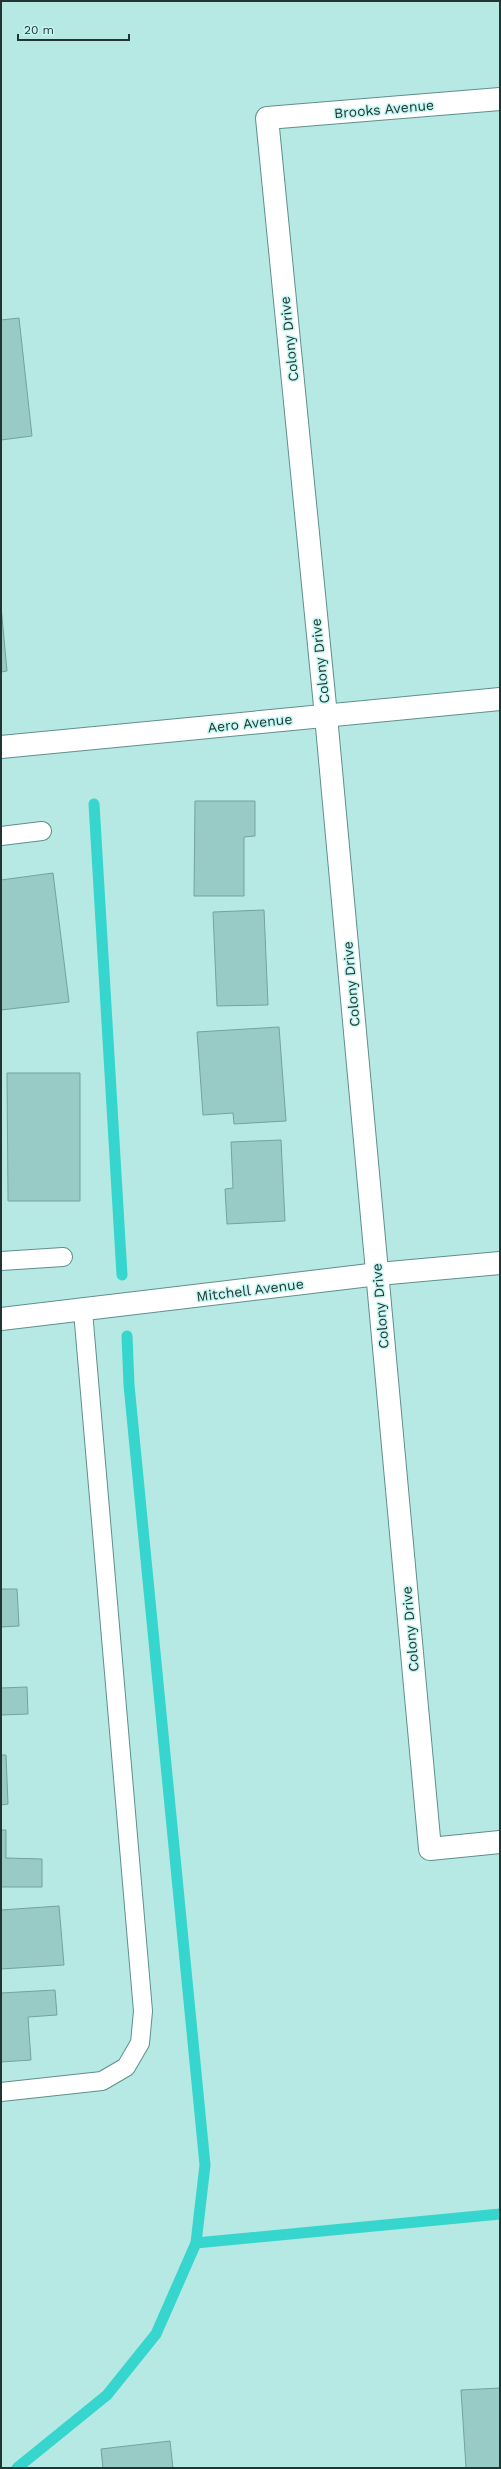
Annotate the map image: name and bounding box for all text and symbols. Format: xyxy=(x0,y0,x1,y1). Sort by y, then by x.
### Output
scale bar xyxy=(18,16,129,42)
text: 20 m xyxy=(24,23,54,37)
street label: Brooks Avenue xyxy=(333,97,435,121)
street label: Colony Drive xyxy=(277,296,301,382)
street label: Colony Drive xyxy=(308,618,332,704)
street label: Aero Avenue xyxy=(207,711,293,735)
street label: Colony Drive xyxy=(339,941,363,1027)
street label: Colony Drive xyxy=(368,1263,392,1349)
street label: Mitchell Avenue xyxy=(195,1275,305,1305)
street label: Colony Drive xyxy=(398,1586,422,1672)

